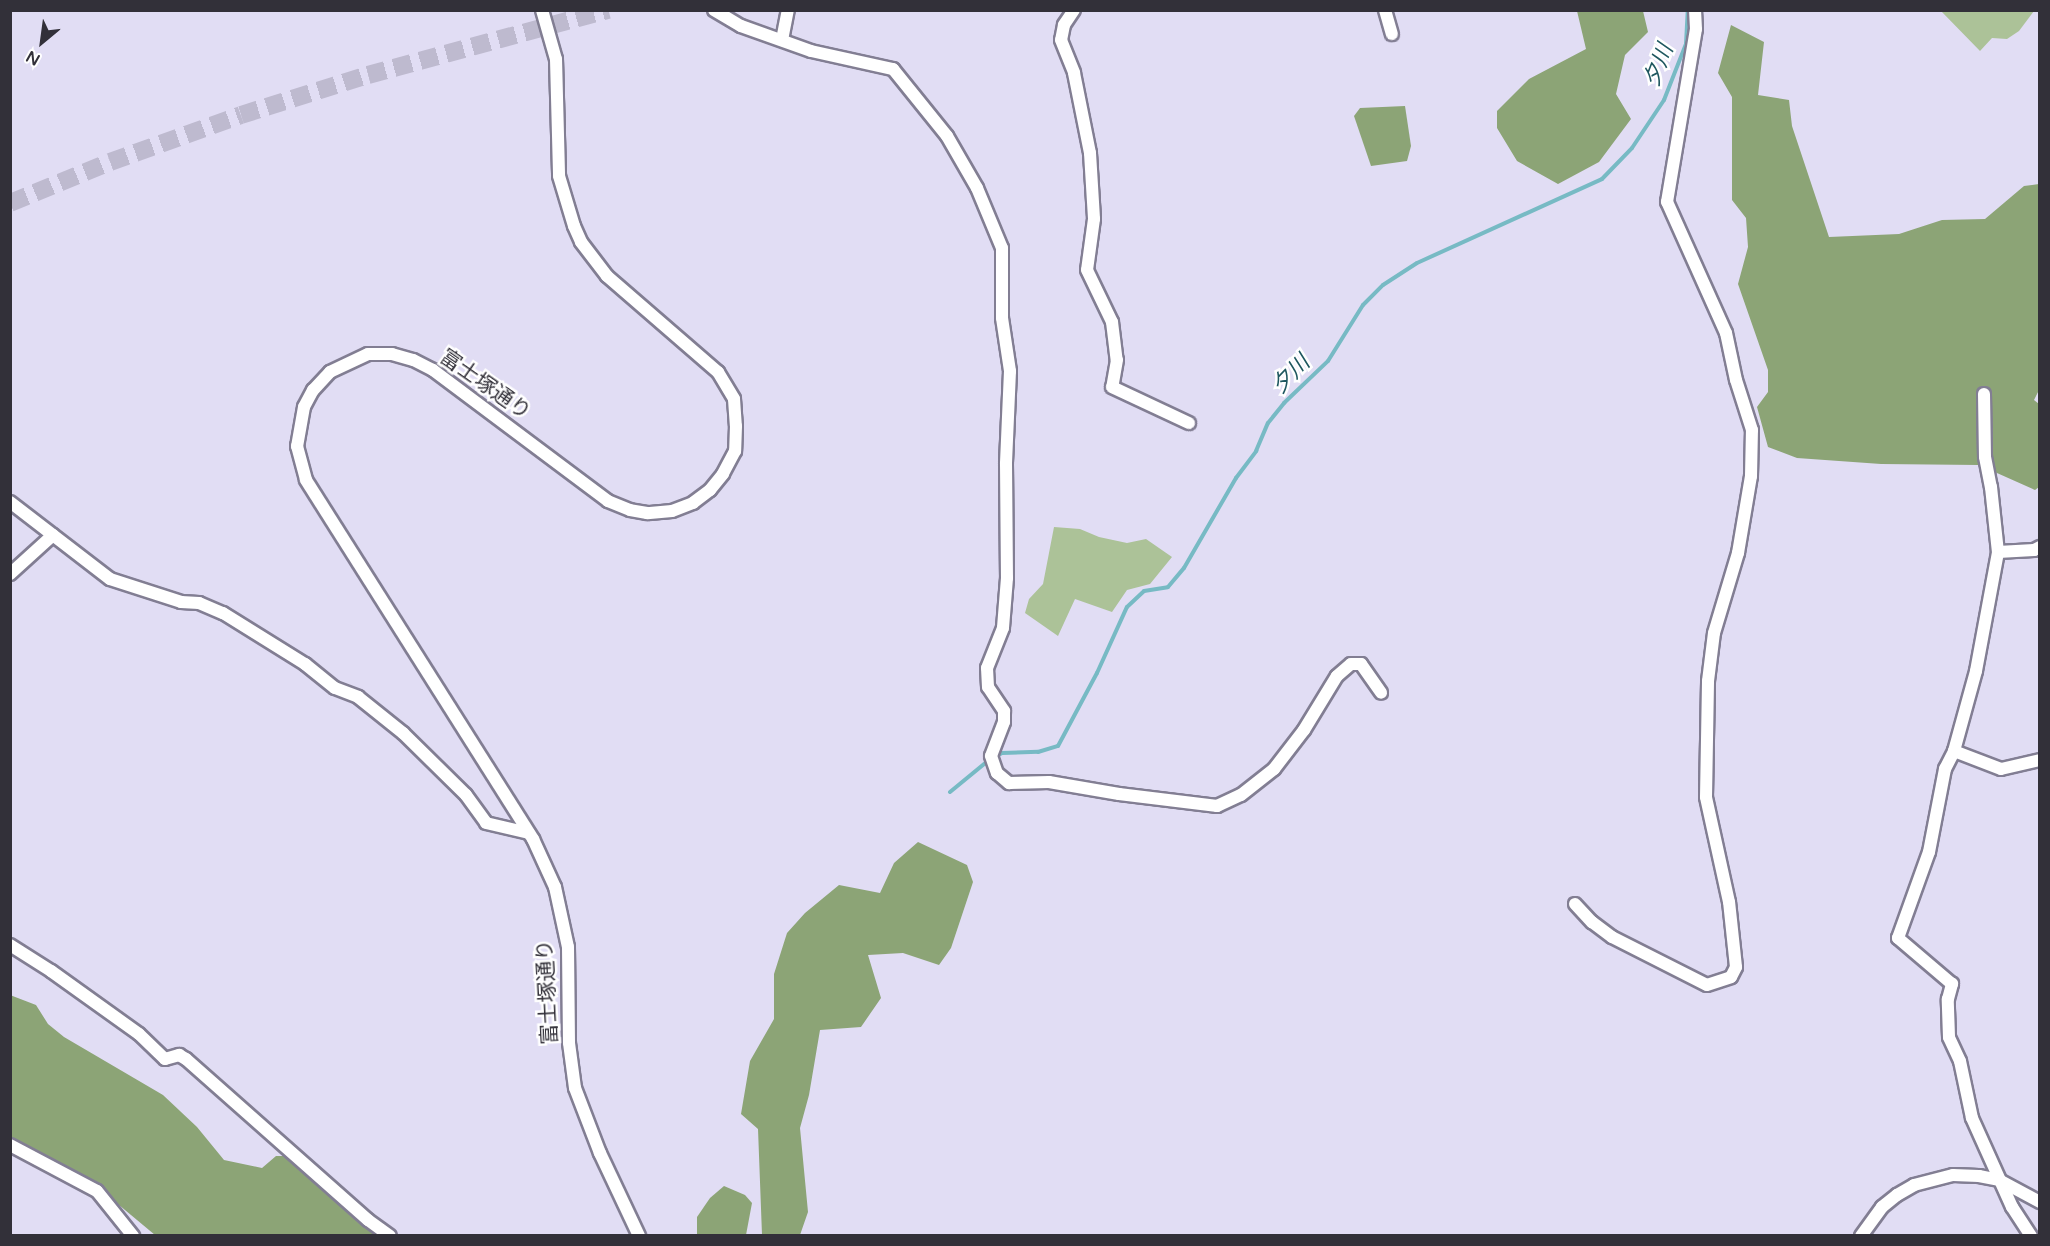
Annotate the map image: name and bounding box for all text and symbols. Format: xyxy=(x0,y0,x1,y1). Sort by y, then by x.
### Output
north arrow xyxy=(12,12,72,72)
water label: 夕川 xyxy=(1639,41,1679,91)
text: N xyxy=(23,46,44,70)
street label: 富士塚通り xyxy=(435,345,535,425)
water label: 夕川 xyxy=(1266,350,1316,400)
street label: 富士塚通り xyxy=(533,939,563,1045)

